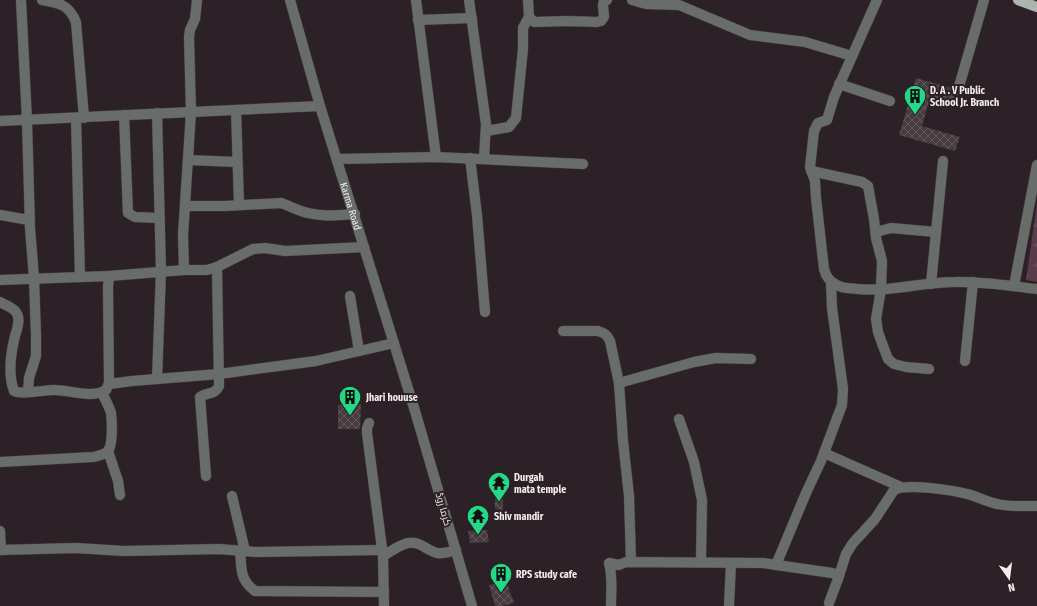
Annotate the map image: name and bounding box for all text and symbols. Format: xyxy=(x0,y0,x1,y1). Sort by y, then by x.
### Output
building icon: D. A . V Public School Jr. Branch xyxy=(902,83,928,116)
place label: D. A . V Public School Jr. Branch xyxy=(930,85,999,109)
street label: Karma Road xyxy=(337,181,363,232)
building icon: Jhari houuse xyxy=(337,384,363,417)
place label: Jhari houuse xyxy=(365,392,418,404)
temple icon: Durgah mata temple xyxy=(486,470,512,503)
place label: Durgah mata temple xyxy=(514,472,566,496)
street label: کرما روڈ xyxy=(433,491,453,527)
temple icon: Shiv mandir xyxy=(465,503,491,536)
place label: Shiv mandir xyxy=(494,511,544,523)
north arrow xyxy=(989,558,1029,598)
building icon: RPS study cafe xyxy=(488,561,514,594)
place label: RPS study cafe xyxy=(516,569,577,581)
text: N xyxy=(1007,580,1016,594)

